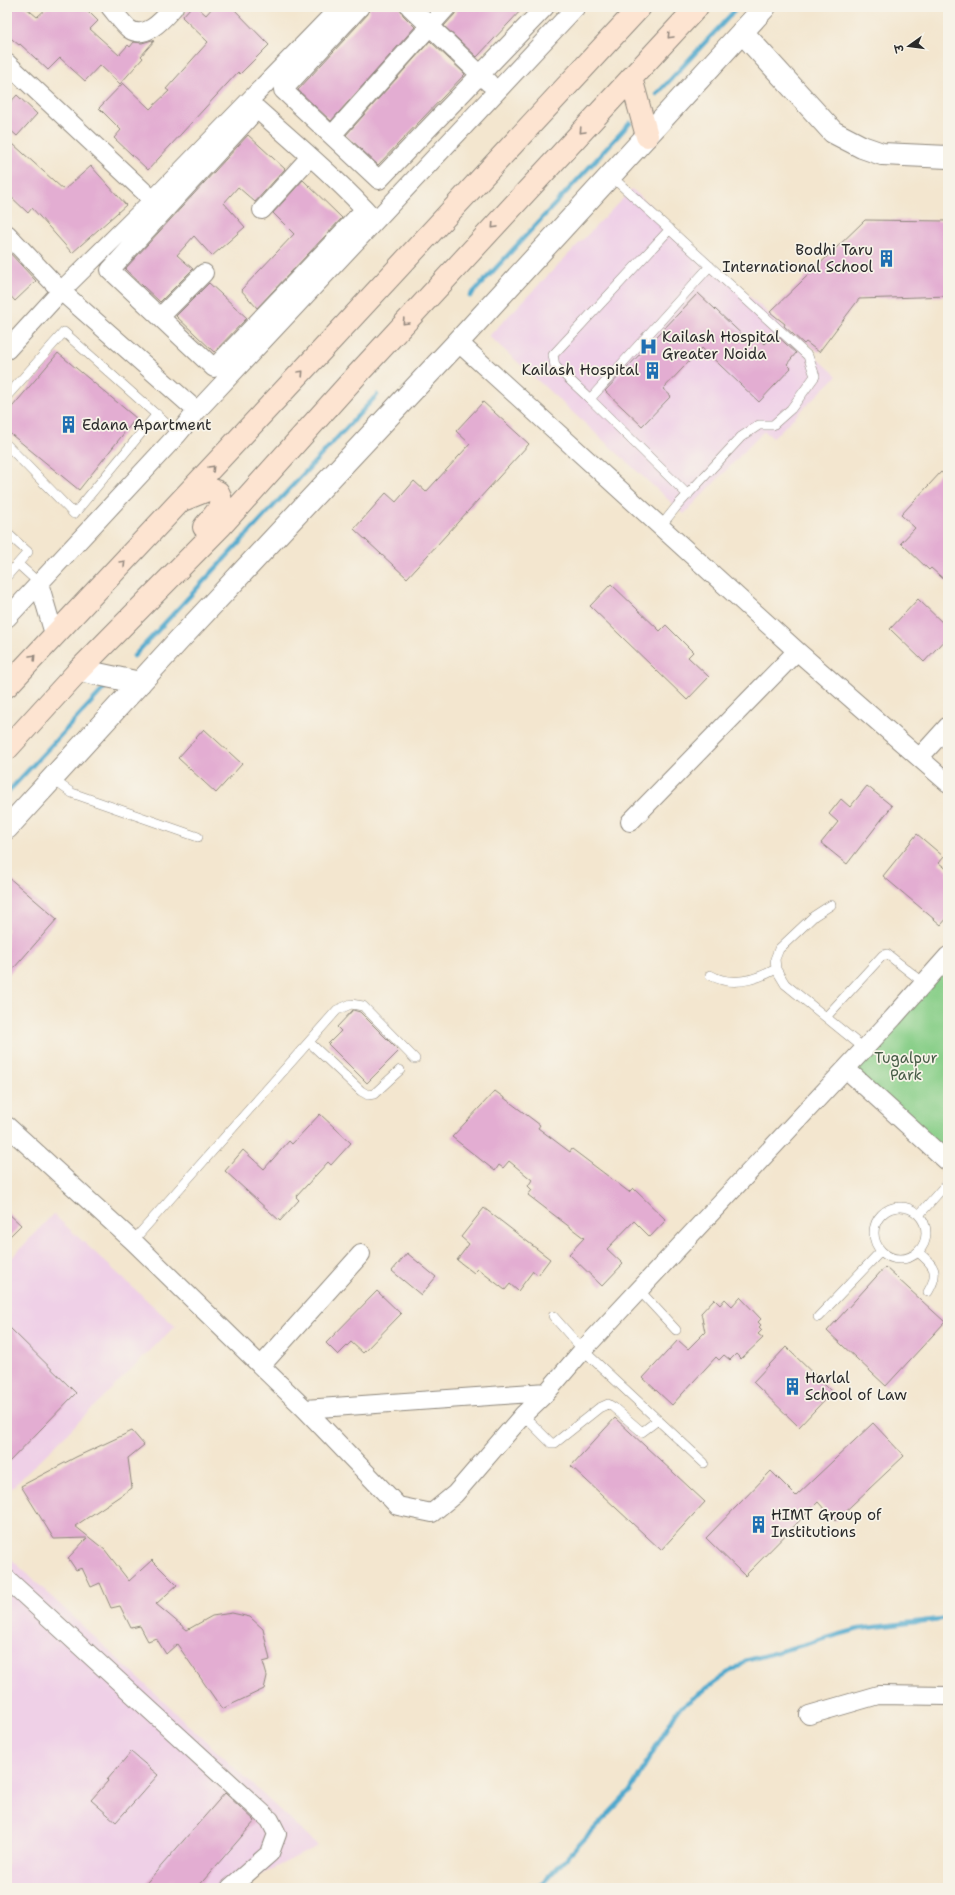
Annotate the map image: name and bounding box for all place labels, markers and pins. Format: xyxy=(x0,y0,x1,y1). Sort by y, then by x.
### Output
place label: Bodhi Taru International School xyxy=(722,240,873,277)
building icon: Bodhi Taru International School xyxy=(876,249,896,269)
place label: Kailash Hospital Greater Noida xyxy=(662,327,780,364)
hospital icon: Kailash Hospital Greater Noida xyxy=(639,336,659,356)
place label: Kailash Hospital xyxy=(521,360,639,380)
building icon: Kailash Hospital xyxy=(642,360,662,380)
building icon: Edana Apartment xyxy=(59,415,79,435)
place label: Edana Apartment xyxy=(82,415,212,435)
place label: Harlal School of Law xyxy=(805,1368,907,1405)
building icon: Harlal School of Law xyxy=(782,1377,802,1397)
place label: HIMT Group of Institutions xyxy=(771,1505,882,1542)
building icon: HIMT Group of Institutions xyxy=(748,1514,768,1534)

